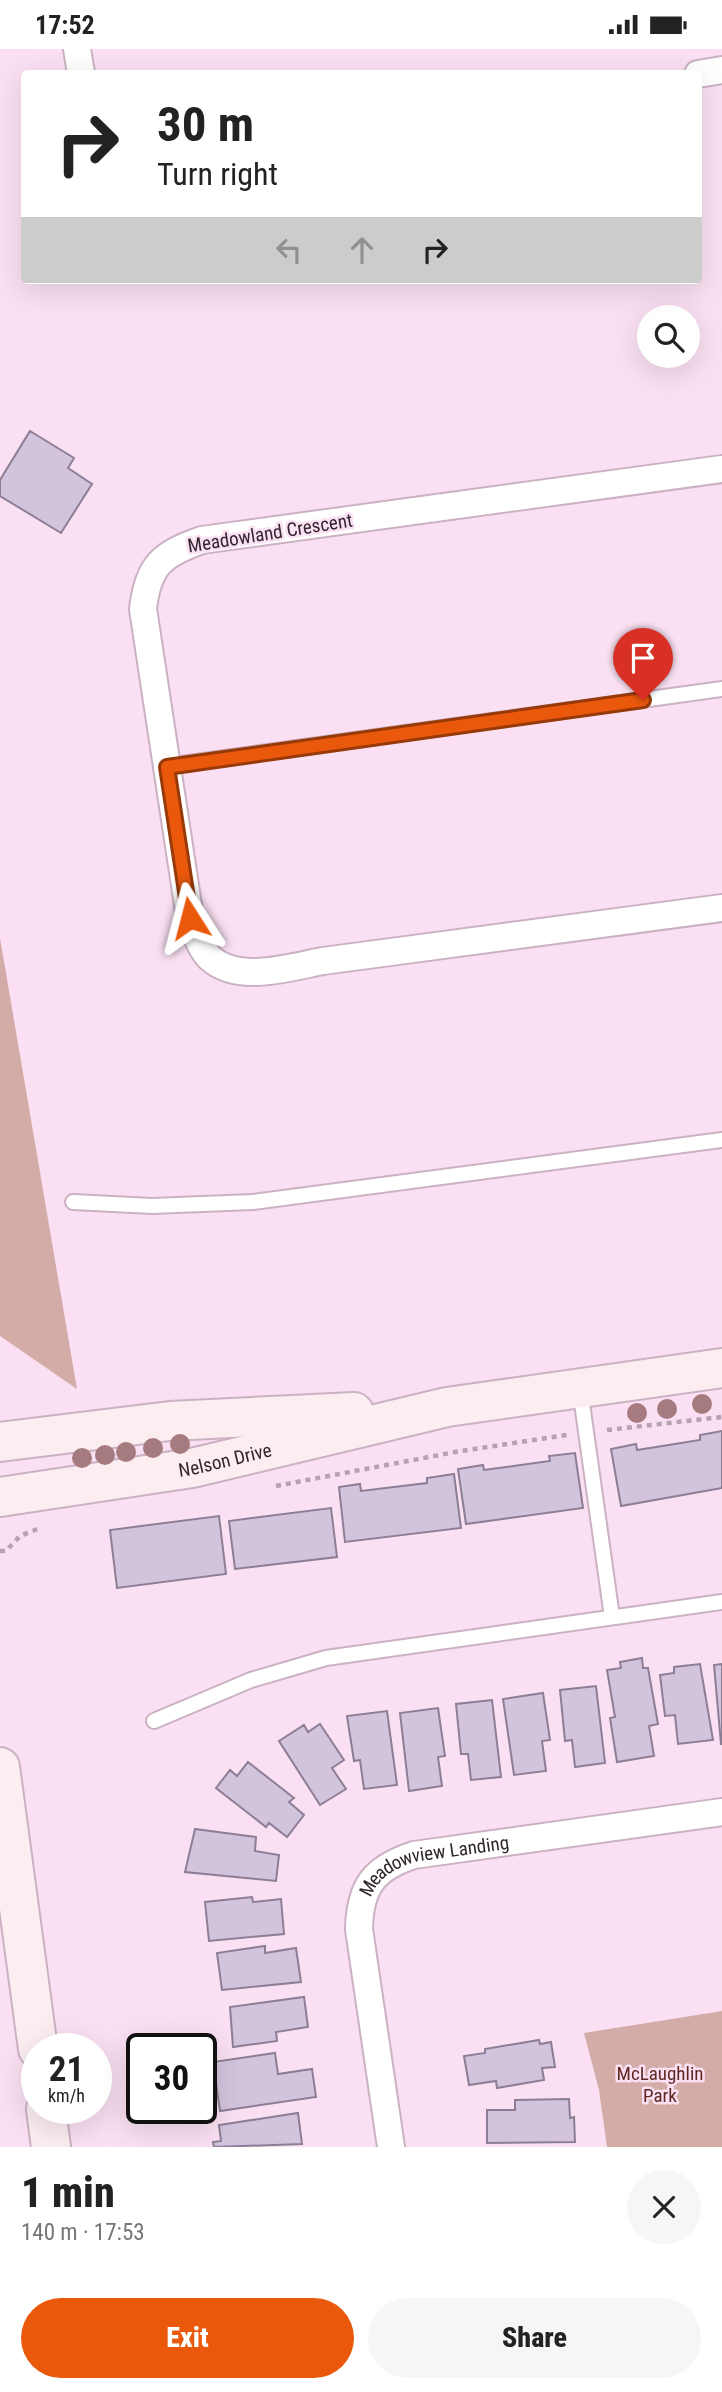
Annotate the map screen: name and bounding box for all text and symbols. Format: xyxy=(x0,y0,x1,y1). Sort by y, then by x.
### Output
text: 17:52 xyxy=(35,10,95,40)
text: 30 m xyxy=(157,96,254,153)
icon: right xyxy=(42,98,133,189)
text: Turn right xyxy=(157,155,278,193)
icon: left xyxy=(270,231,308,269)
icon: ahead xyxy=(343,231,381,269)
icon: right xyxy=(416,231,454,269)
map controls xyxy=(637,305,700,368)
button: search xyxy=(637,305,700,368)
street label: Meadowland Crescent xyxy=(186,509,354,557)
pin xyxy=(613,628,673,700)
icon: arrive xyxy=(624,639,662,677)
position arrow xyxy=(153,881,227,955)
street label: Nelson Drive xyxy=(177,1438,274,1481)
street label: Meadowview Landing xyxy=(354,1830,510,1900)
speed limit sign: 30 xyxy=(126,2033,217,2124)
text: 21 xyxy=(49,2049,84,2090)
park label: McLaughlin Park xyxy=(617,2062,703,2107)
text: km/h xyxy=(48,2085,85,2106)
text: 1 min xyxy=(21,2168,115,2217)
button: close xyxy=(627,2170,701,2244)
text: 140 m · 17:53 xyxy=(21,2219,145,2246)
button: Exit xyxy=(21,2298,354,2378)
button: Share xyxy=(368,2298,701,2378)

